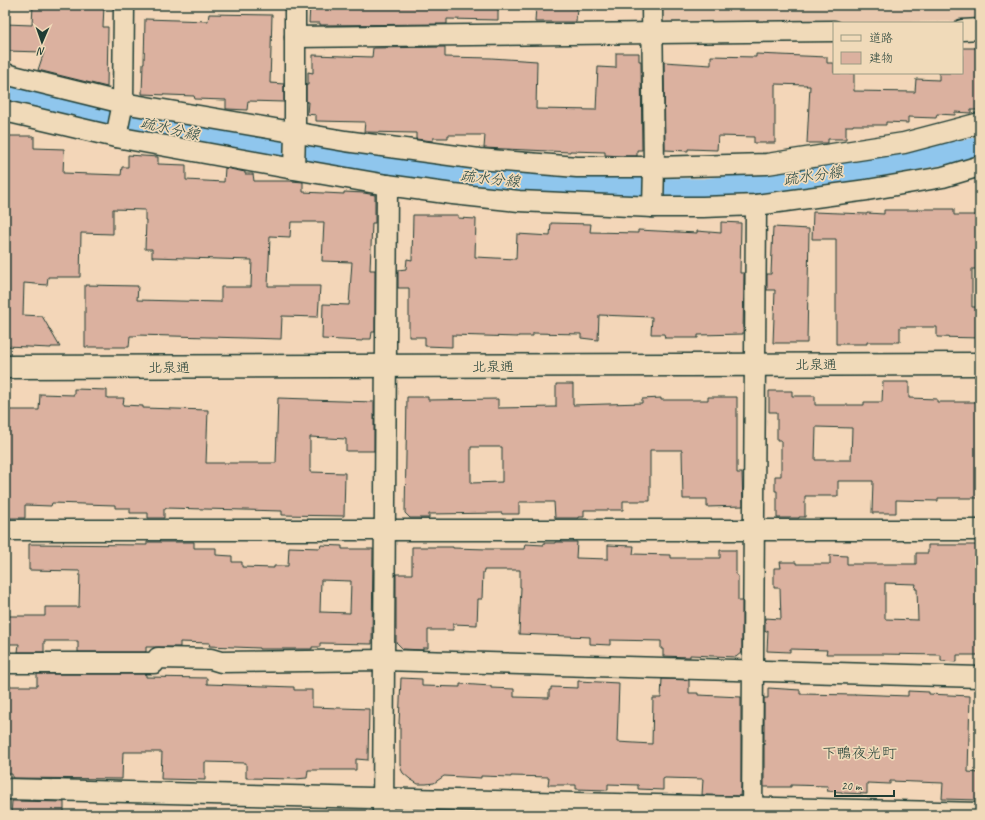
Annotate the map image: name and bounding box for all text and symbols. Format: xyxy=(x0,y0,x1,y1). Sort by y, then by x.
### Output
north arrow xyxy=(22,22,62,62)
legend xyxy=(833,22,963,74)
text: 道路 xyxy=(869,30,893,46)
text: N xyxy=(36,45,45,59)
text: 建物 xyxy=(869,50,893,66)
water label: 疏水分線 xyxy=(139,113,202,145)
water label: 疏水分線 xyxy=(782,162,845,190)
water label: 疏水分線 xyxy=(459,166,522,192)
street label: 北泉通 xyxy=(795,356,837,373)
street label: 北泉通 xyxy=(472,358,514,375)
street label: 北泉通 xyxy=(148,359,190,376)
district label: 下鴨夜光町 xyxy=(821,744,897,763)
scale bar xyxy=(835,772,894,798)
text: 20 m xyxy=(841,778,863,794)

